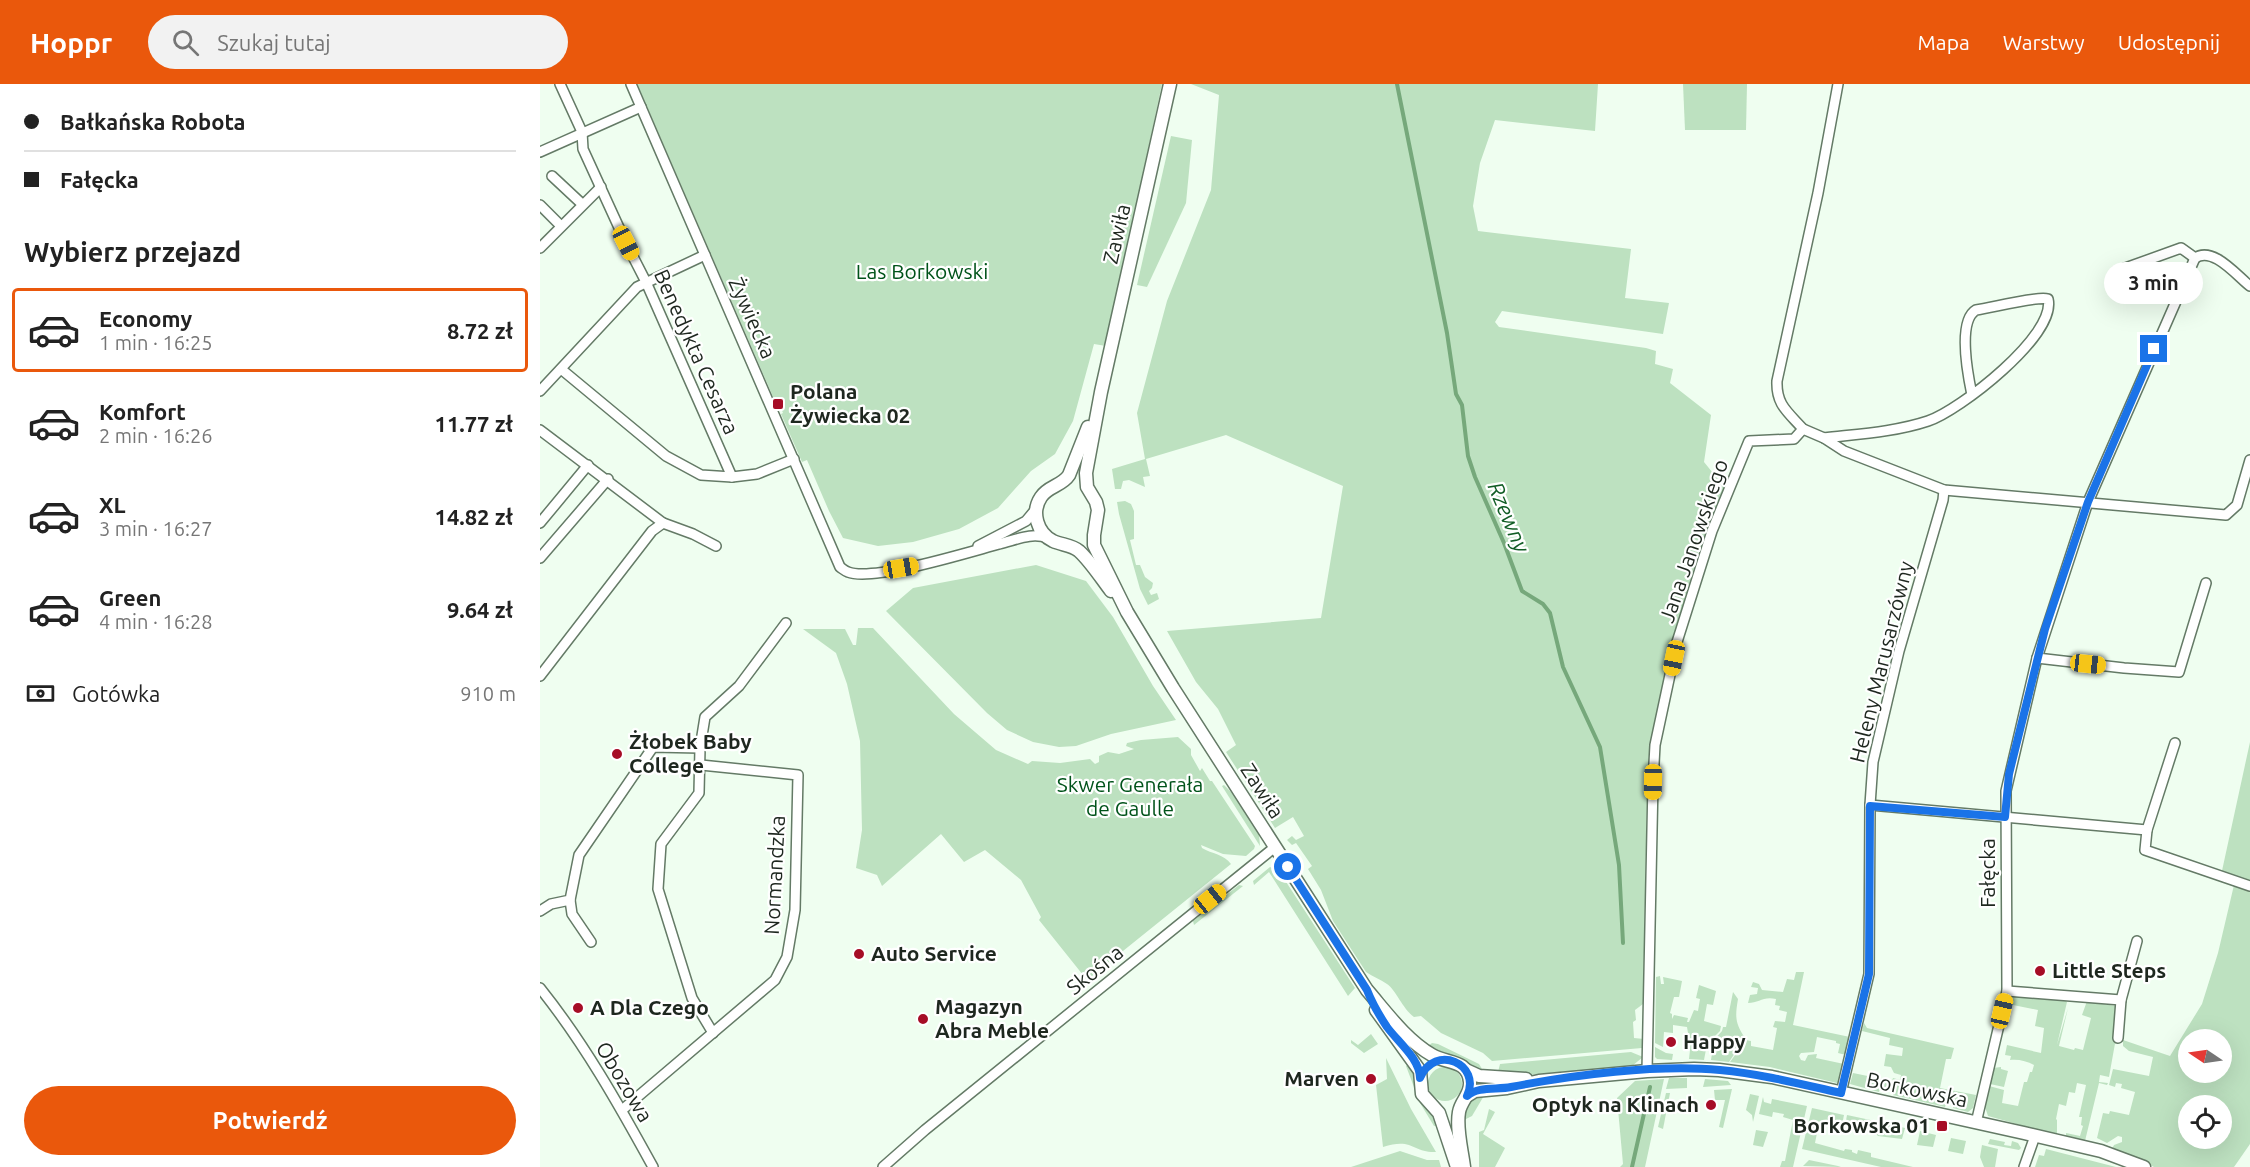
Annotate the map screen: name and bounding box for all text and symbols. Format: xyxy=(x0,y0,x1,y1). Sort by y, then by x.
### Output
search box xyxy=(148,15,568,69)
icon: search xyxy=(169,26,202,59)
text: Hoppr xyxy=(30,27,112,58)
text: Szukaj tutaj xyxy=(217,30,331,55)
text: Mapa xyxy=(1918,30,1970,54)
text: Warstwy xyxy=(2003,30,2085,54)
text: Udostępnij xyxy=(2118,30,2220,54)
text: Bałkańska Robota xyxy=(60,109,245,134)
text: Fałęcka xyxy=(60,167,139,192)
street label: Zawiła xyxy=(1098,202,1135,266)
car xyxy=(610,223,642,263)
text: Wybierz przejazd xyxy=(24,237,241,267)
park label: Las Borkowski xyxy=(856,259,988,283)
callout: 3 min xyxy=(2104,262,2204,304)
street label: Benedykta Cesarza xyxy=(650,265,744,438)
text: 3 min xyxy=(2128,271,2179,294)
street label: Żywiecka xyxy=(724,273,781,362)
icon: car xyxy=(27,303,81,357)
text: Economy xyxy=(99,306,192,331)
text: 8.72 zł xyxy=(447,318,513,343)
text: 1 min · 16:25 xyxy=(99,331,213,354)
route end xyxy=(2140,335,2167,362)
place label: Polana Żywiecka 02 xyxy=(790,379,910,427)
icon: car xyxy=(27,396,81,450)
marker: Polana Żywiecka 02 xyxy=(771,397,785,411)
text: Komfort xyxy=(99,399,186,424)
text: 11.77 zł xyxy=(434,411,513,436)
text: 2 min · 16:26 xyxy=(99,424,213,447)
street label: Jana Janowskiego xyxy=(1654,456,1732,626)
water label: Rzewny xyxy=(1484,478,1536,556)
icon: car xyxy=(27,489,81,543)
text: XL xyxy=(99,492,126,517)
text: 14.82 zł xyxy=(434,504,513,529)
text: 3 min · 16:27 xyxy=(99,517,213,540)
car xyxy=(882,556,920,580)
street label: Heleny Marusarzówny xyxy=(1844,558,1918,765)
icon: car xyxy=(27,582,81,636)
text: Green xyxy=(99,585,161,610)
text: 9.64 zł xyxy=(447,597,513,622)
text: 4 min · 16:28 xyxy=(99,610,213,633)
car xyxy=(1661,639,1687,677)
car xyxy=(2069,653,2107,675)
icon: cash xyxy=(24,677,57,710)
text: Gotówka xyxy=(72,681,160,706)
text: 910 m xyxy=(460,682,516,705)
place label: Żłobek Baby College xyxy=(629,729,752,777)
marker: Żłobek Baby College xyxy=(610,747,624,761)
street label: Zawiła xyxy=(1236,759,1289,822)
car xyxy=(1644,764,1662,800)
park label: Skwer Generała de Gaulle xyxy=(1057,772,1203,820)
street label: Normandzka xyxy=(759,815,789,935)
street label: Fałęcka xyxy=(1975,838,1999,908)
route start xyxy=(1274,853,1301,880)
car xyxy=(1190,881,1230,917)
street label: Skośna xyxy=(1061,939,1127,999)
place label: Auto Service xyxy=(871,941,997,965)
marker: Auto Service xyxy=(852,947,866,961)
place label: Little Steps xyxy=(2052,958,2166,982)
marker: Little Steps xyxy=(2033,964,2047,978)
car xyxy=(1989,991,2015,1031)
place label: Magazyn Abra Meble xyxy=(935,994,1049,1042)
place label: A Dla Czego xyxy=(590,995,709,1019)
marker: A Dla Czego xyxy=(571,1001,585,1015)
marker: Magazyn Abra Meble xyxy=(916,1012,930,1026)
place label: Happy xyxy=(1683,1029,1746,1053)
north arrow xyxy=(2178,1029,2232,1083)
map controls xyxy=(2178,1029,2232,1149)
marker: Happy xyxy=(1664,1035,1678,1049)
street label: Obozowa xyxy=(592,1037,658,1126)
place label: Marven xyxy=(1284,1066,1359,1090)
street label: Borkowska xyxy=(1864,1067,1970,1111)
marker: Marven xyxy=(1364,1072,1378,1086)
button: Potwierdź xyxy=(24,1086,516,1155)
place label: Optyk na Klinach xyxy=(1532,1092,1699,1116)
button: locate xyxy=(2178,1095,2232,1149)
marker: Optyk na Klinach xyxy=(1704,1098,1718,1112)
place label: Borkowska 01 xyxy=(1793,1113,1930,1137)
marker: Borkowska 01 xyxy=(1935,1119,1949,1133)

